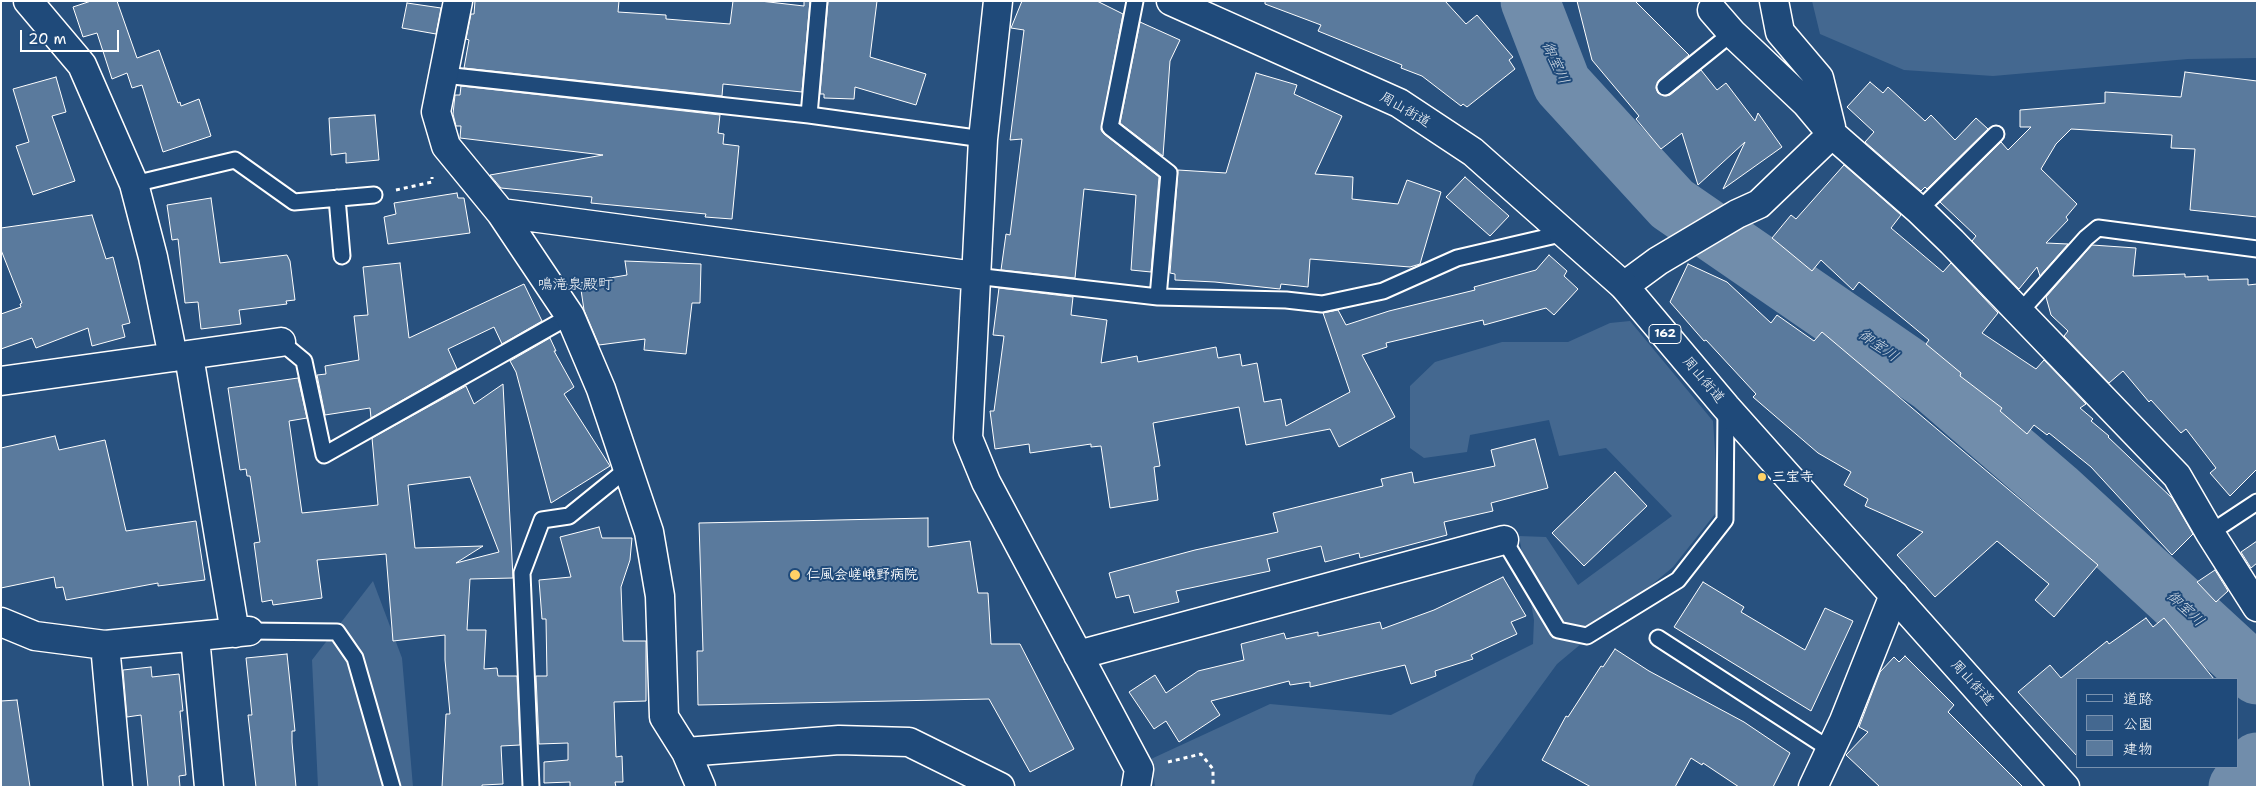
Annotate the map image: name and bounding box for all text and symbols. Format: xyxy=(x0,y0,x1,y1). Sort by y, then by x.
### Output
scale bar xyxy=(22,20,121,52)
text: 20 m xyxy=(28,29,67,49)
water label: 御室川 xyxy=(1538,39,1572,87)
street label: 周山街道 xyxy=(1377,89,1433,131)
district label: 鳴滝泉殿町 xyxy=(538,276,612,294)
road number: 162 xyxy=(1649,324,1681,344)
water label: 御室川 xyxy=(1854,326,1902,366)
street label: 周山街道 xyxy=(1679,353,1727,407)
place label: 三宝寺 xyxy=(1772,469,1814,485)
marker: 三宝寺 xyxy=(1756,471,1768,483)
place label: 仁風会嵯峨野病院 xyxy=(806,567,918,583)
marker: 仁風会嵯峨野病院 xyxy=(788,568,802,582)
water label: 御室川 xyxy=(2162,587,2208,631)
street label: 周山街道 xyxy=(1947,657,1997,709)
legend xyxy=(2076,678,2238,768)
text: 道路 xyxy=(2123,689,2153,709)
text: 公園 xyxy=(2123,714,2153,734)
text: 建物 xyxy=(2123,739,2153,759)

